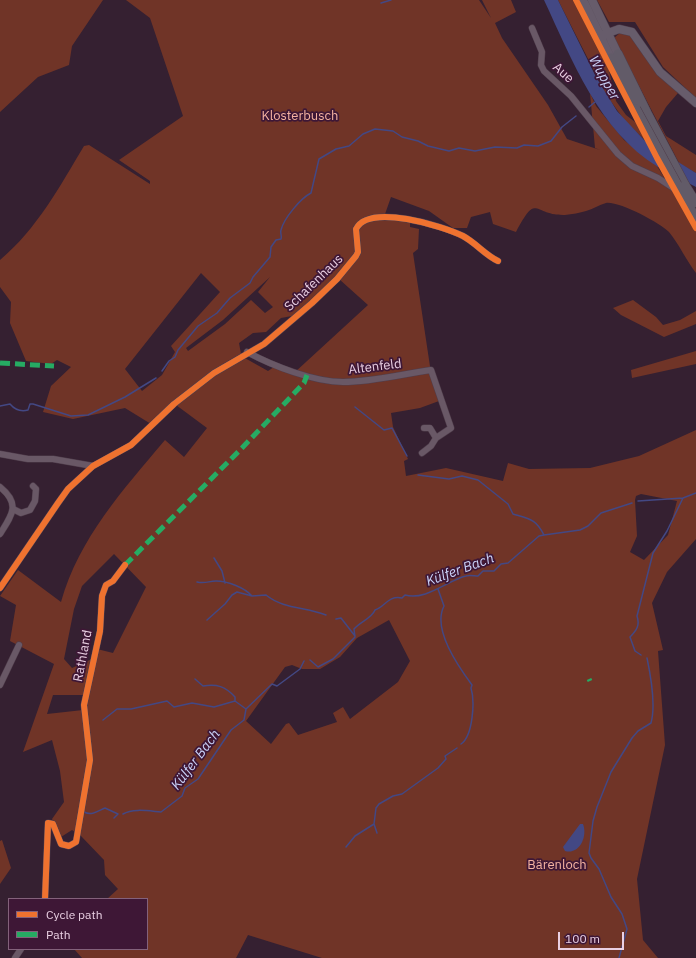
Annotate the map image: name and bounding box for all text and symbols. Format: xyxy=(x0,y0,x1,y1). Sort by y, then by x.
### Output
water label: Wupper xyxy=(585,53,623,103)
street label: Aue xyxy=(549,60,577,86)
park label: Klosterbusch xyxy=(262,108,338,124)
street label: Schafenhaus xyxy=(282,251,346,315)
street label: Altenfeld xyxy=(348,356,402,378)
water label: Külfer Bach xyxy=(424,550,496,590)
street label: Rathland xyxy=(70,629,96,683)
water label: Külfer Bach xyxy=(168,727,224,793)
park label: Bärenloch xyxy=(527,857,587,873)
legend xyxy=(8,898,148,950)
text: Cycle path xyxy=(46,907,103,922)
scale bar xyxy=(560,924,626,950)
text: Path xyxy=(46,927,71,942)
text: 100 m xyxy=(565,931,600,946)

